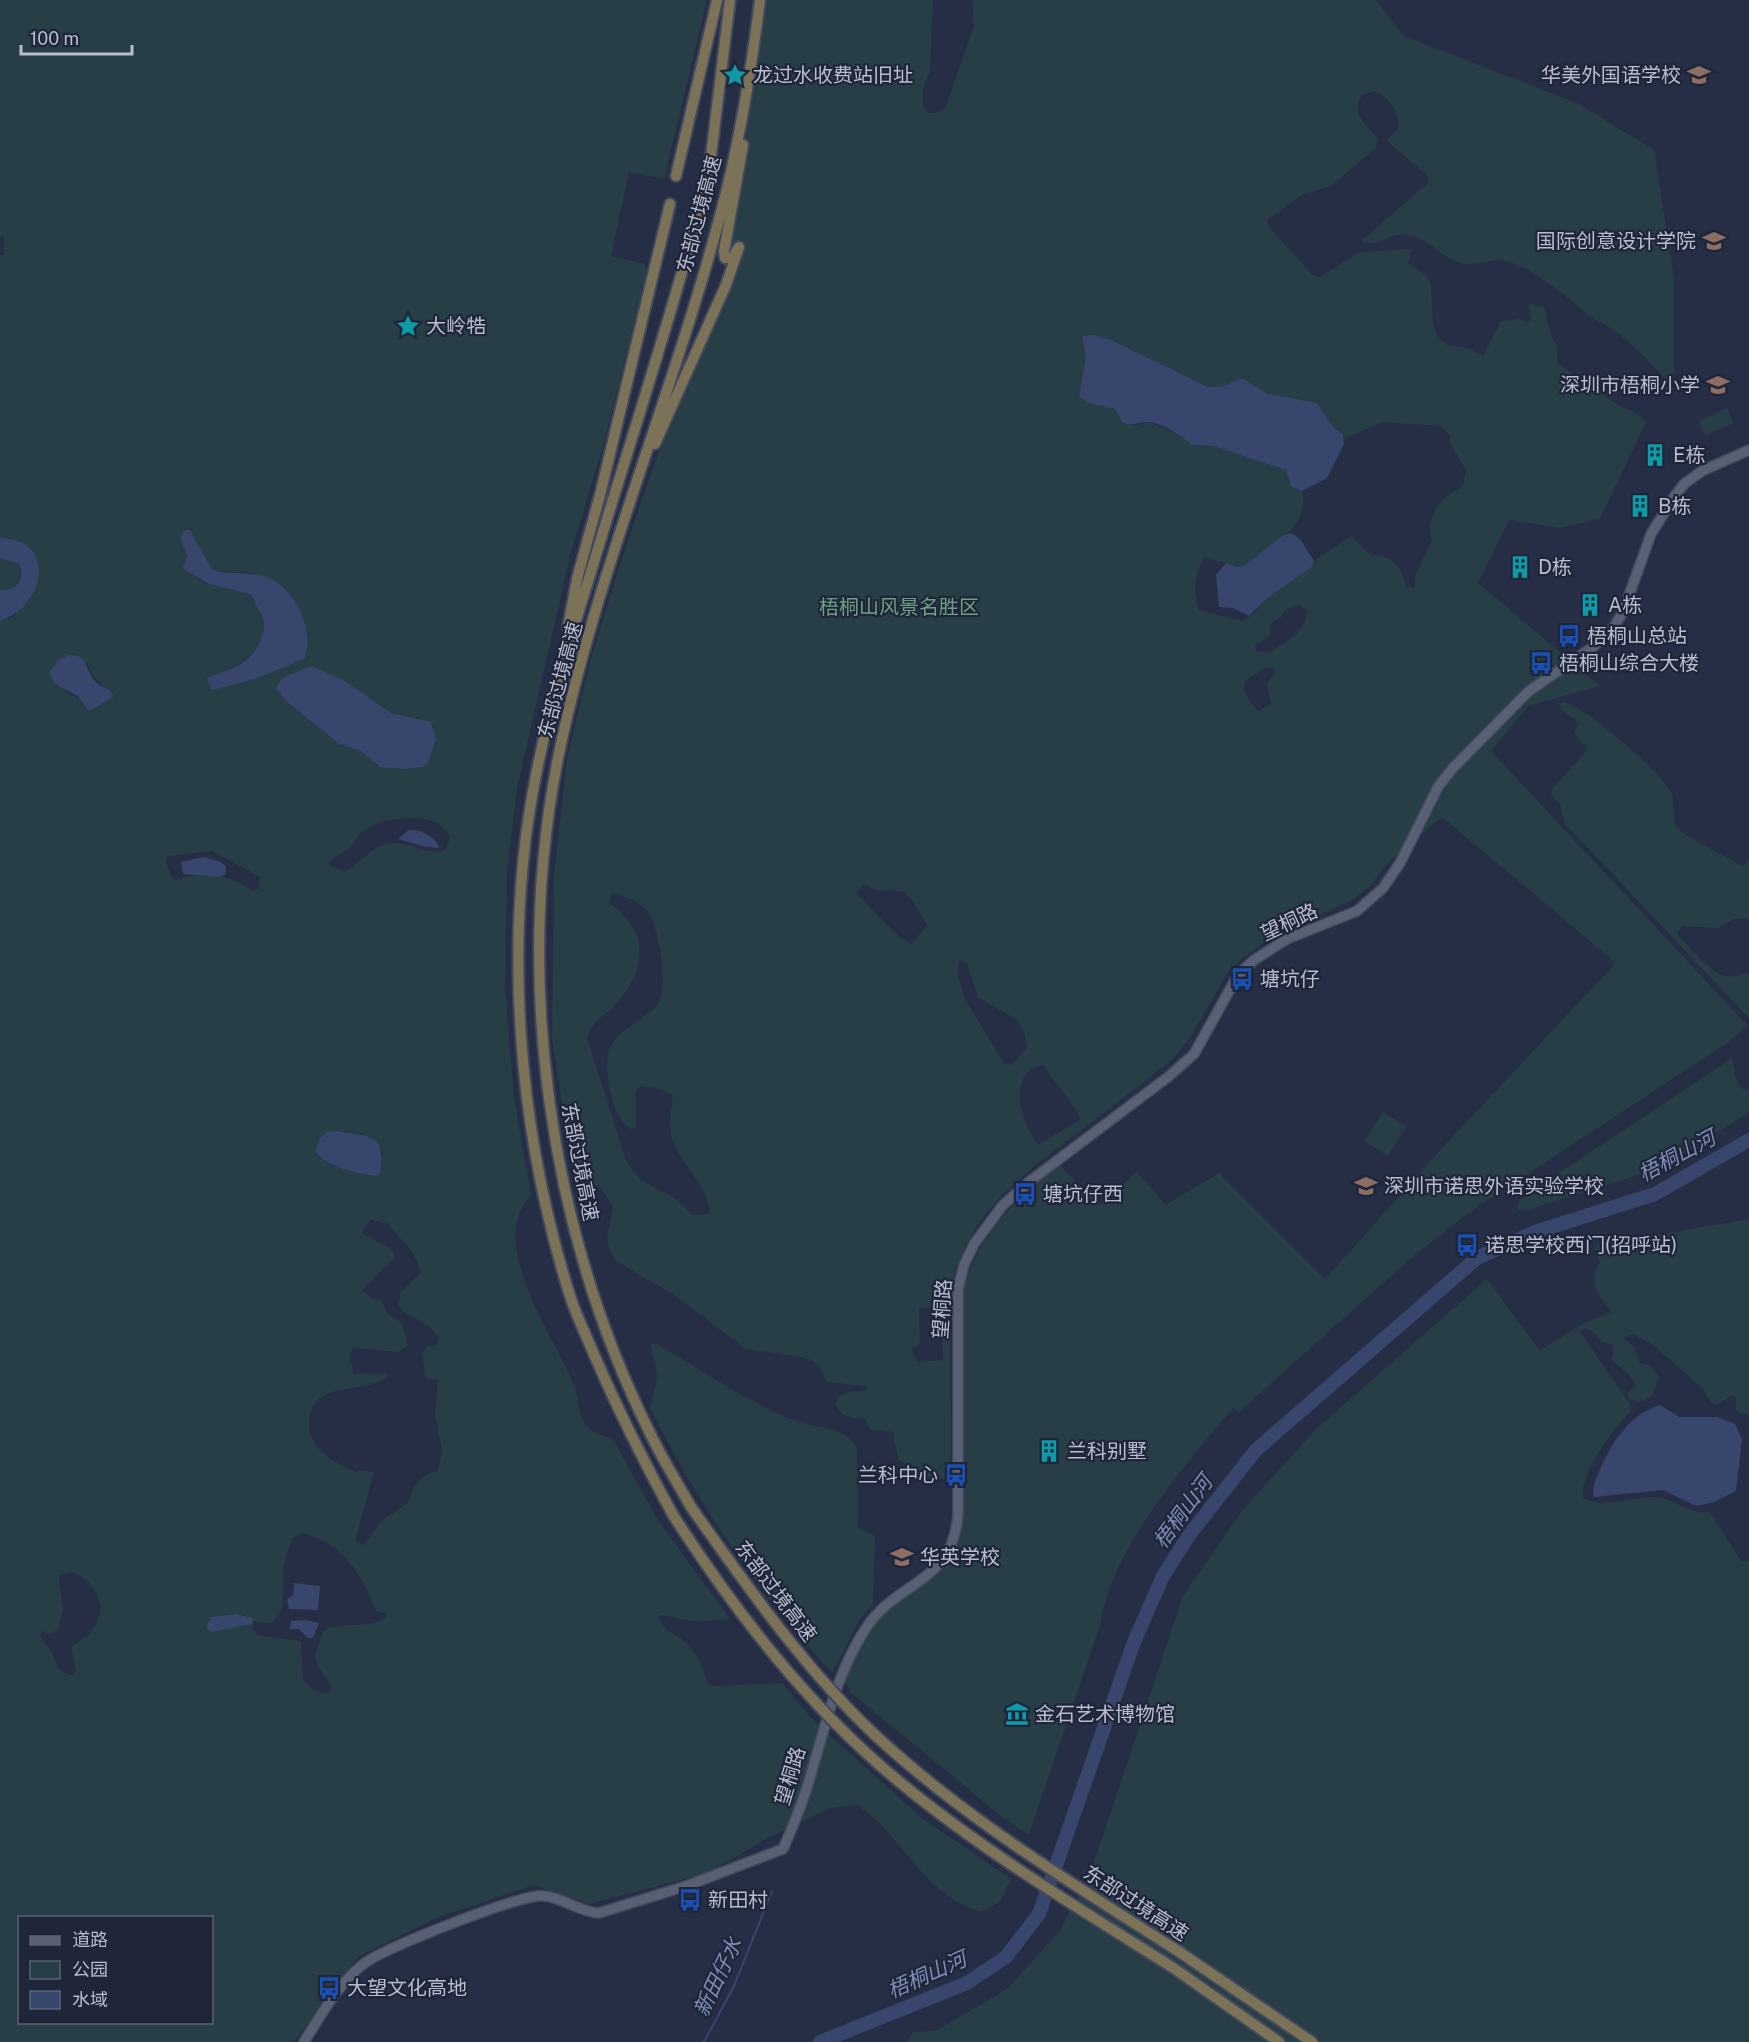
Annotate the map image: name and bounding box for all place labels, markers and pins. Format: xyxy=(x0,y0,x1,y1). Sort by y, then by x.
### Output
place icon: 龙过水收费站旧址 xyxy=(722,62,748,88)
school or university icon: 华美外国语学校 xyxy=(1686,62,1712,88)
place label: 龙过水收费站旧址 xyxy=(753,63,913,87)
place label: 华美外国语学校 xyxy=(1541,63,1681,87)
school or university icon: 国际创意设计学院 xyxy=(1701,228,1727,254)
place label: 国际创意设计学院 xyxy=(1536,229,1696,253)
place icon: 大岭牿 xyxy=(395,313,421,339)
place label: 大岭牿 xyxy=(426,314,486,338)
school or university icon: 深圳市梧桐小学 xyxy=(1705,372,1731,398)
place label: 深圳市梧桐小学 xyxy=(1560,373,1700,397)
building icon: E栋 xyxy=(1642,442,1668,468)
place label: E栋 xyxy=(1673,443,1705,467)
building icon: B栋 xyxy=(1627,493,1653,519)
place label: B栋 xyxy=(1658,494,1691,518)
building icon: D栋 xyxy=(1507,554,1533,580)
place label: D栋 xyxy=(1538,555,1572,579)
building icon: A栋 xyxy=(1577,592,1603,618)
place label: A栋 xyxy=(1608,593,1642,617)
bus stop icon: 梧桐山总站 xyxy=(1556,623,1582,649)
place label: 梧桐山总站 xyxy=(1587,624,1687,648)
bus stop icon: 梧桐山综合大楼 xyxy=(1528,650,1554,676)
place label: 梧桐山综合大楼 xyxy=(1559,651,1699,675)
bus stop icon: 塘坑仔 xyxy=(1229,966,1255,992)
place label: 塘坑仔 xyxy=(1260,967,1320,991)
school or university icon: 深圳市诺思外语实验学校 xyxy=(1353,1173,1379,1199)
place label: 深圳市诺思外语实验学校 xyxy=(1384,1174,1604,1198)
bus stop icon: 塘坑仔西 xyxy=(1012,1181,1038,1207)
place label: 塘坑仔西 xyxy=(1043,1182,1123,1206)
bus stop icon: 诺思学校西门(招呼站) xyxy=(1454,1232,1480,1258)
place label: 诺思学校西门(招呼站) xyxy=(1485,1233,1677,1257)
building icon: 兰科别墅 xyxy=(1036,1438,1062,1464)
place label: 兰科别墅 xyxy=(1067,1439,1147,1463)
bus stop icon: 兰科中心 xyxy=(943,1462,969,1488)
place label: 兰科中心 xyxy=(858,1463,938,1487)
school or university icon: 华英学校 xyxy=(889,1544,915,1570)
place label: 华英学校 xyxy=(920,1545,1000,1569)
museum icon: 金石艺术博物馆 xyxy=(1004,1701,1030,1727)
place label: 金石艺术博物馆 xyxy=(1035,1702,1175,1726)
bus stop icon: 新田村 xyxy=(677,1887,703,1913)
place label: 新田村 xyxy=(708,1888,768,1912)
bus stop icon: 大望文化高地 xyxy=(316,1975,342,2001)
place label: 大望文化高地 xyxy=(347,1976,467,2000)

